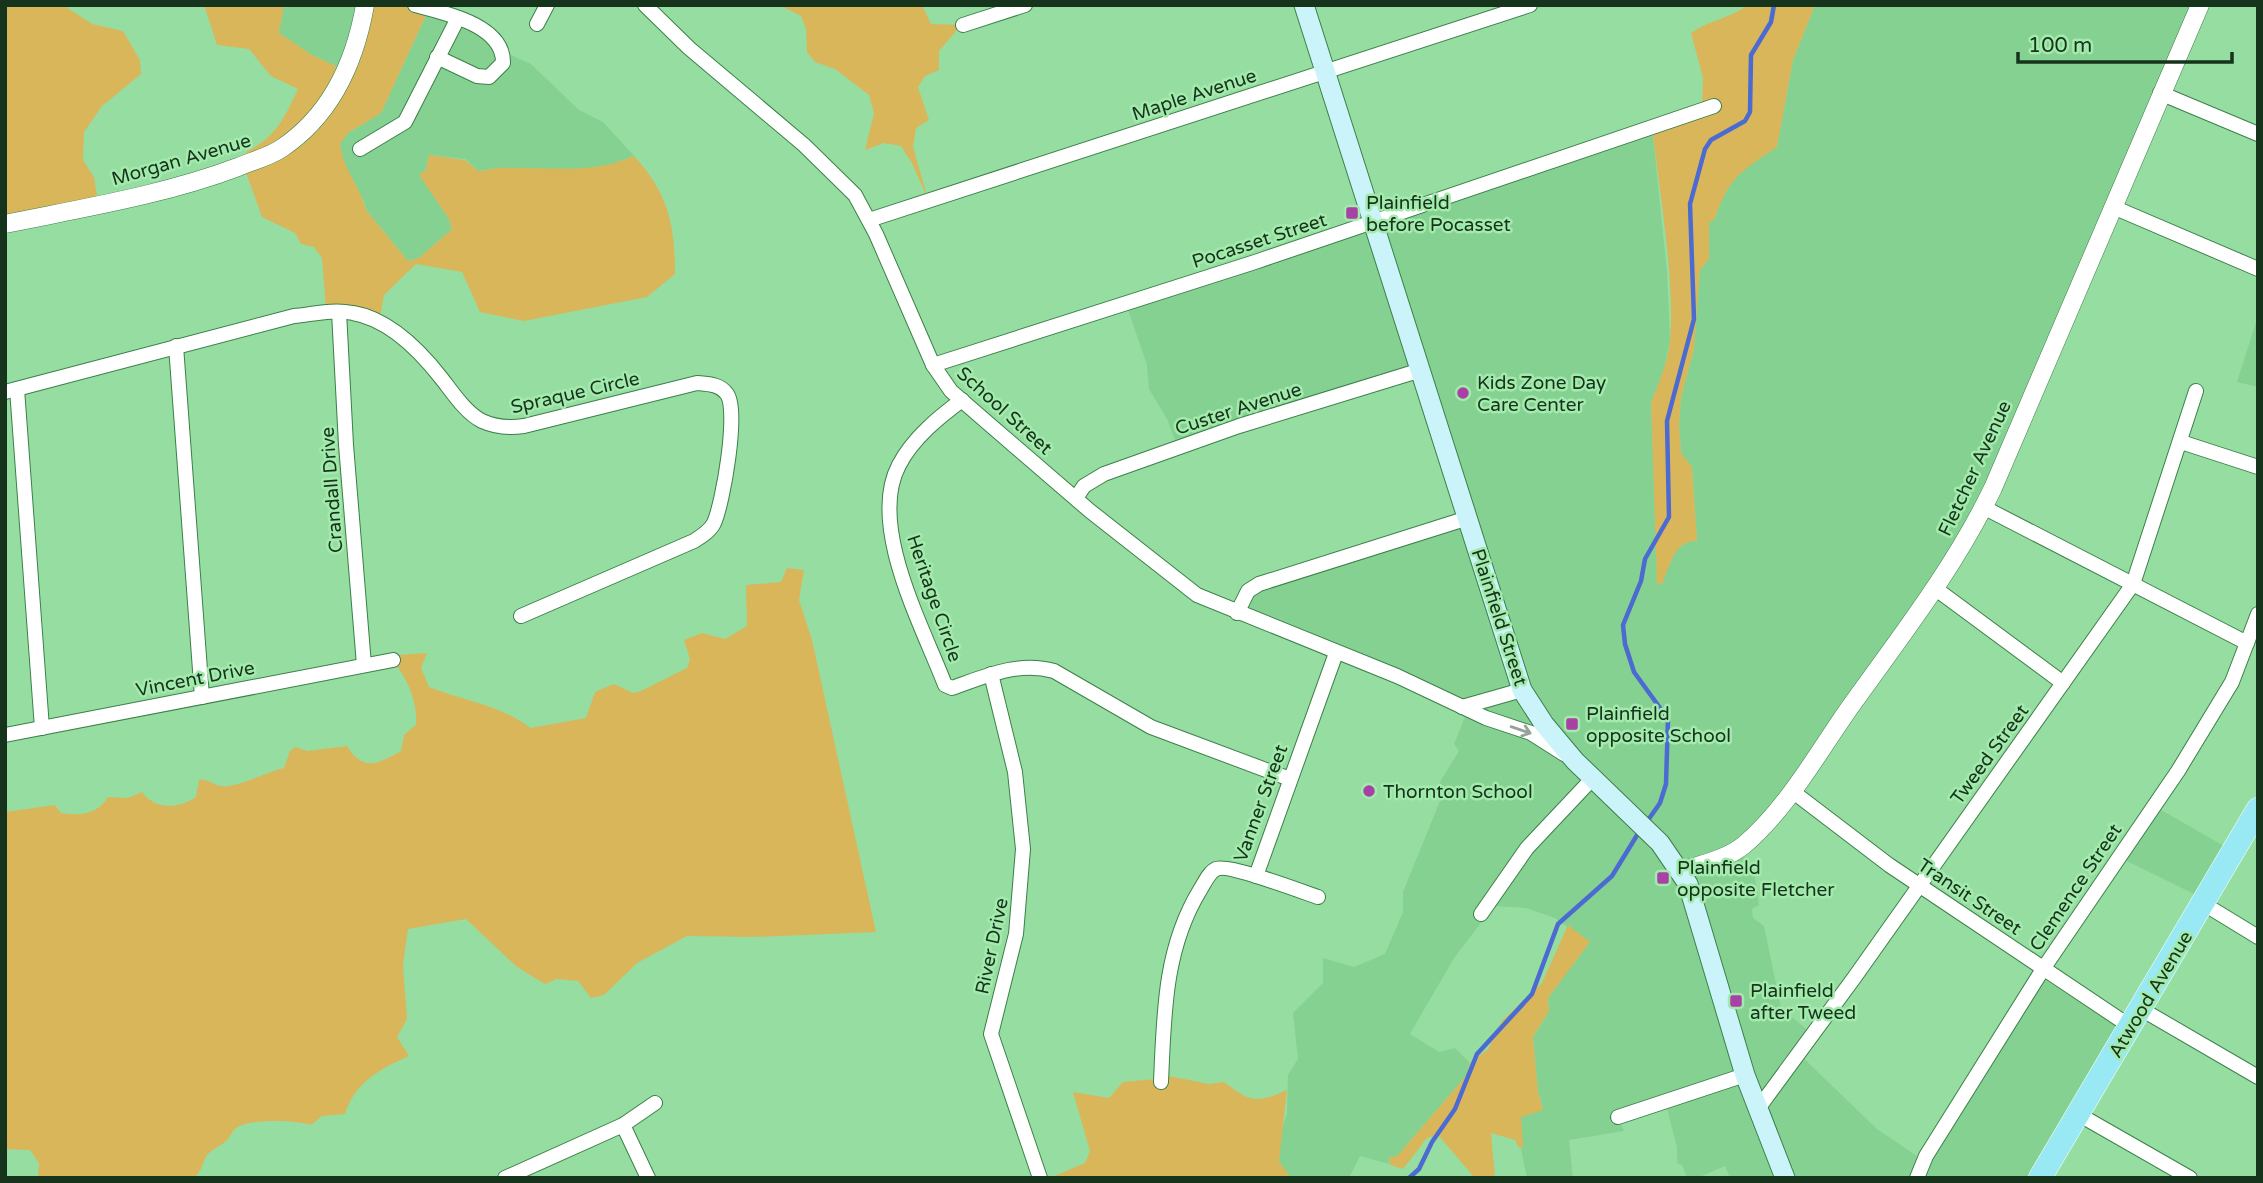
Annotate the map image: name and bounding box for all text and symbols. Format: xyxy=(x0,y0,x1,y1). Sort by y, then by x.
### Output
scale bar xyxy=(2018,21,2232,65)
text: 100 m xyxy=(2028,33,2092,58)
street label: Maple Avenue xyxy=(1129,64,1259,125)
street label: Morgan Avenue xyxy=(109,130,253,190)
place label: Plainfield before Pocasset xyxy=(1366,192,1511,236)
marker: Plainfield before Pocasset xyxy=(1344,205,1360,221)
street label: Pocasset Street xyxy=(1189,209,1329,273)
street label: School Street xyxy=(952,362,1056,459)
street label: Spraque Circle xyxy=(509,367,642,418)
place label: Kids Zone Day Care Center xyxy=(1477,372,1606,416)
street label: Custer Avenue xyxy=(1172,378,1304,440)
marker: Kids Zone Day Care Center xyxy=(1455,385,1471,401)
street label: Fletcher Avenue xyxy=(1934,397,2016,540)
street label: Crandall Drive xyxy=(317,426,347,554)
street label: Heritage Circle xyxy=(902,532,966,665)
street label: Plainfield Street xyxy=(1467,546,1532,689)
street label: Vincent Drive xyxy=(134,657,256,701)
street label: Tweed Street xyxy=(1946,700,2033,809)
place label: Plainfield opposite School xyxy=(1586,703,1731,747)
marker: Plainfield opposite School xyxy=(1564,716,1580,732)
one-way arrow xyxy=(1509,725,1531,737)
street label: Vanner Street xyxy=(1230,742,1292,865)
place label: Thornton School xyxy=(1383,781,1533,803)
marker: Thornton School xyxy=(1361,783,1377,799)
street label: Clemence Street xyxy=(2025,820,2126,955)
street label: Transit Street xyxy=(1913,854,2025,940)
place label: Plainfield opposite Fletcher xyxy=(1677,857,1835,901)
marker: Plainfield opposite Fletcher xyxy=(1655,870,1671,886)
street label: River Drive xyxy=(971,896,1013,996)
street label: Atwood Avenue xyxy=(2104,927,2197,1062)
place label: Plainfield after Tweed xyxy=(1750,980,1856,1024)
marker: Plainfield after Tweed xyxy=(1728,993,1744,1009)

